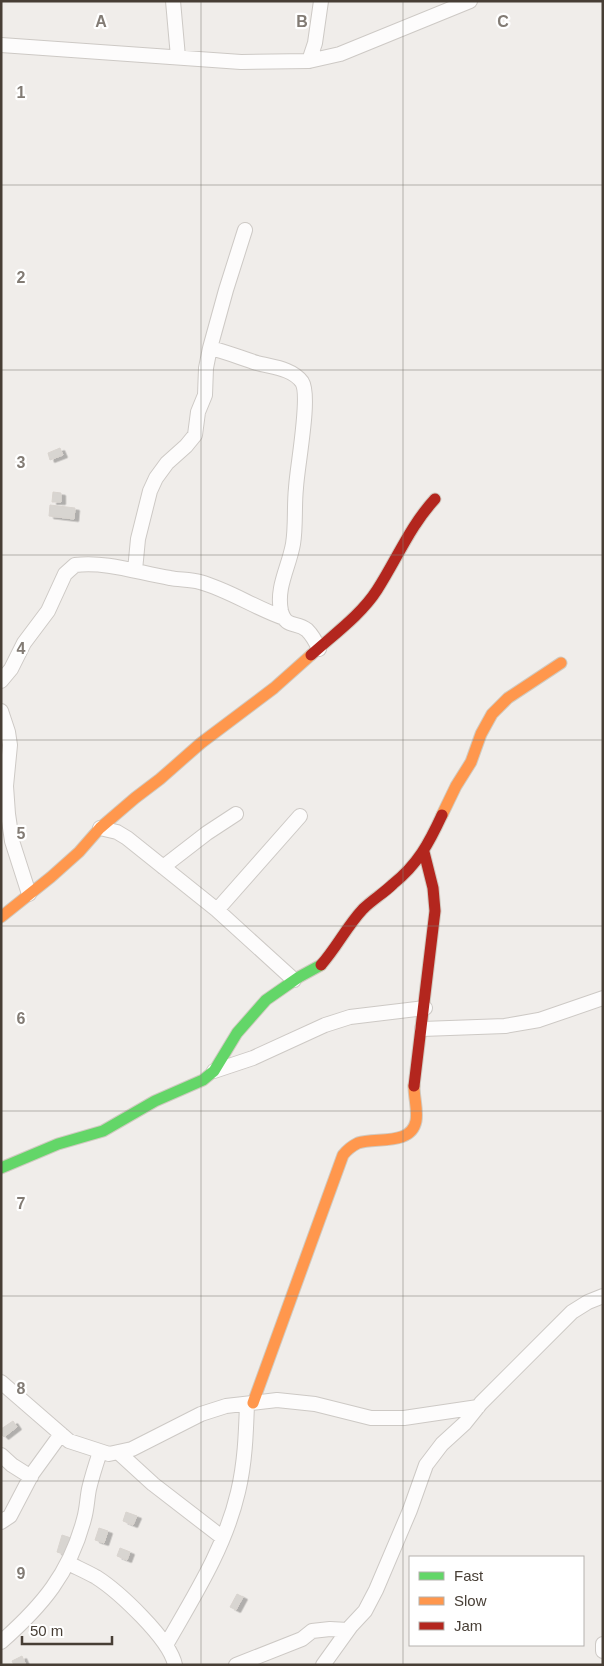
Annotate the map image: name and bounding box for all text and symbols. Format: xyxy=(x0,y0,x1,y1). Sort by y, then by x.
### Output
text: A xyxy=(95,13,107,30)
text: B xyxy=(296,13,308,30)
text: C xyxy=(497,13,509,30)
text: 1 xyxy=(17,84,26,101)
text: 2 xyxy=(17,269,26,286)
text: 3 xyxy=(17,454,26,471)
text: 4 xyxy=(17,640,26,657)
text: 5 xyxy=(17,825,26,842)
text: 6 xyxy=(17,1010,26,1027)
text: 7 xyxy=(17,1195,26,1212)
text: 8 xyxy=(17,1380,26,1397)
legend xyxy=(409,1556,584,1646)
text: 9 xyxy=(17,1565,26,1582)
text: Fast xyxy=(454,1567,484,1584)
text: Slow xyxy=(454,1592,487,1609)
scale bar xyxy=(22,1614,112,1646)
text: Jam xyxy=(454,1617,482,1634)
text: 50 m xyxy=(30,1622,63,1639)

